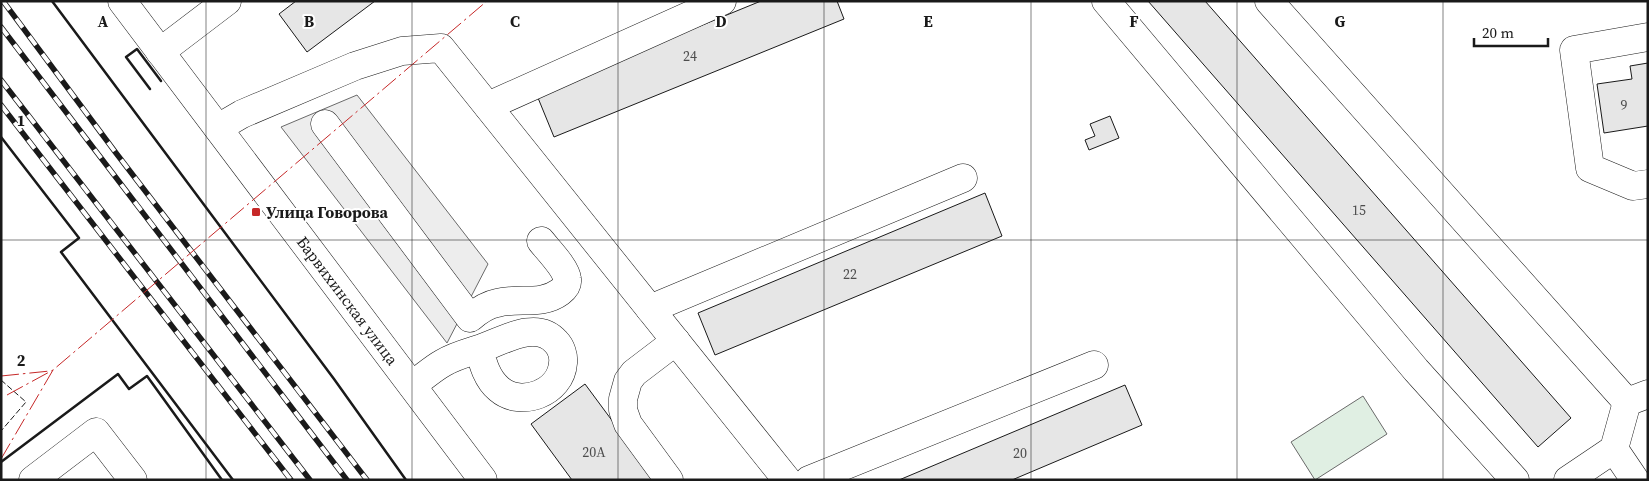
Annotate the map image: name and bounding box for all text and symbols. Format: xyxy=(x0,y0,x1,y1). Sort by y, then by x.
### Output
text: A xyxy=(98,10,109,32)
text: B xyxy=(304,10,315,32)
text: C xyxy=(510,10,520,32)
text: D xyxy=(715,10,727,32)
text: E xyxy=(923,10,933,32)
text: F xyxy=(1129,10,1139,32)
text: G xyxy=(1335,10,1346,32)
scale bar xyxy=(1474,15,1548,47)
text: 20 m xyxy=(1482,22,1514,43)
house number: 24 xyxy=(683,46,697,66)
house number: 9 xyxy=(1621,95,1628,115)
text: 1 xyxy=(17,109,25,131)
house number: 15 xyxy=(1352,200,1366,220)
place label: Улица Говорова xyxy=(266,201,389,223)
marker: Улица Говорова xyxy=(250,206,262,218)
street label: Барвихинская улица xyxy=(292,231,404,370)
house number: 22 xyxy=(843,264,857,284)
text: 2 xyxy=(17,349,26,371)
house number: 20А xyxy=(582,442,606,462)
house number: 20 xyxy=(1013,443,1027,463)

